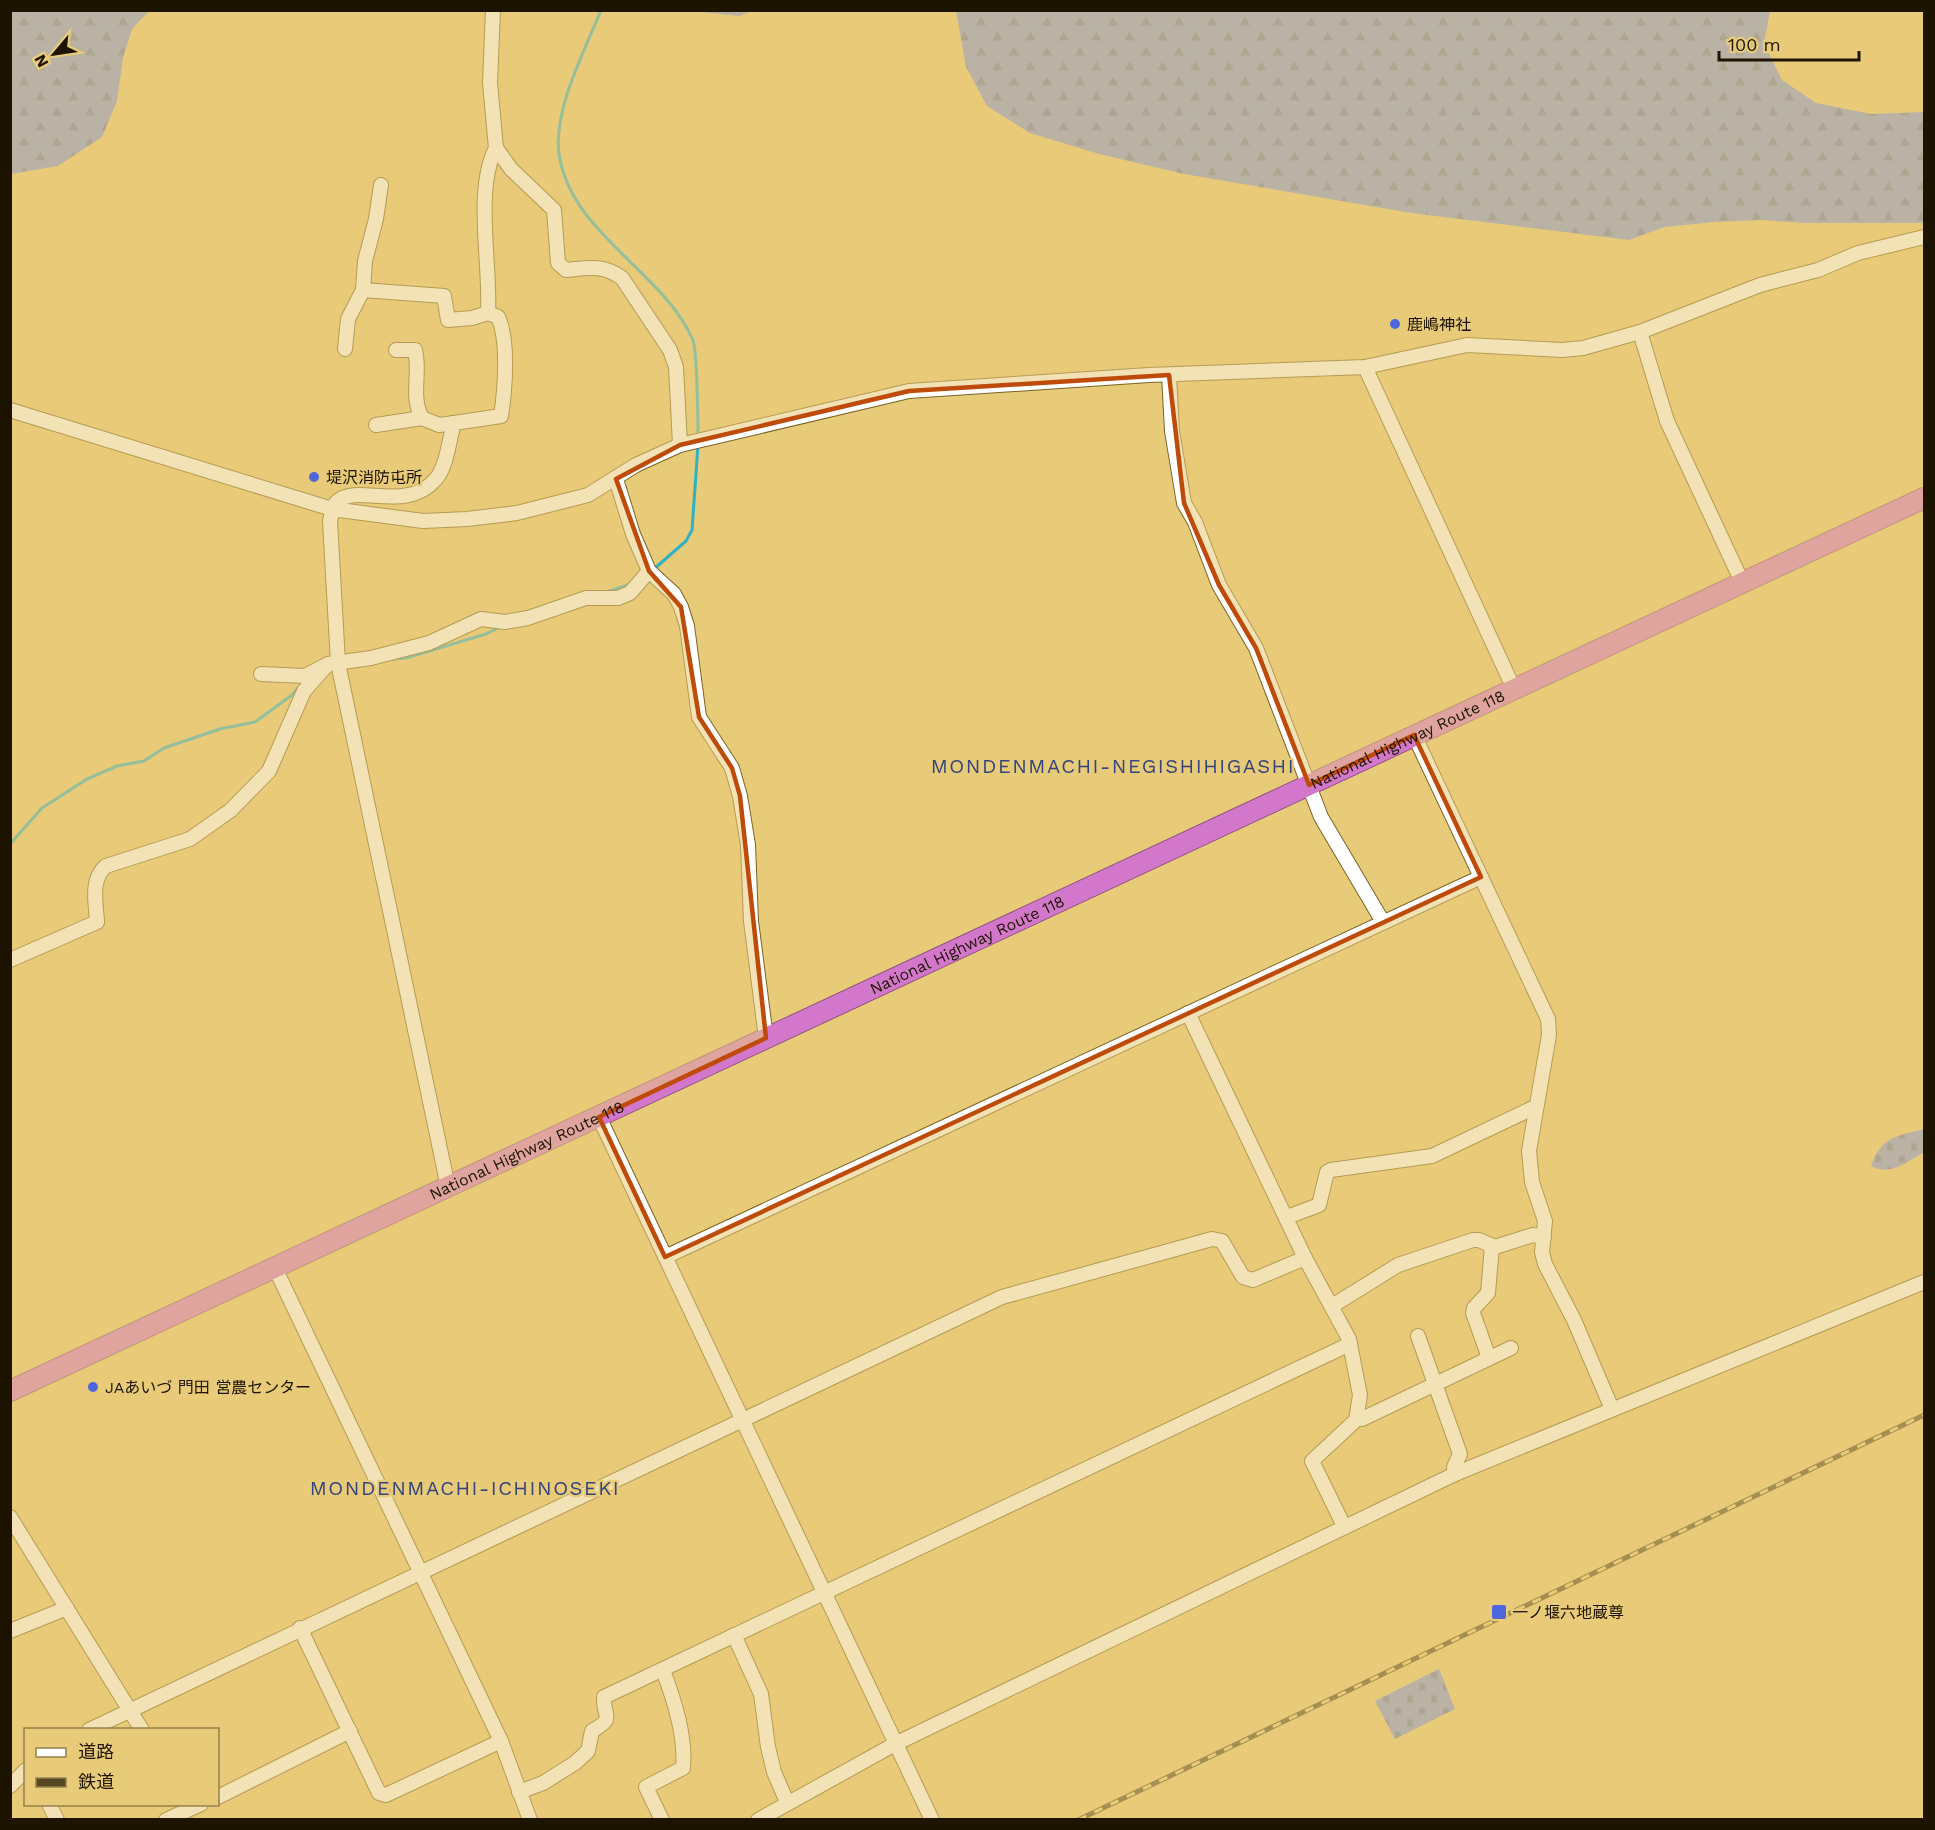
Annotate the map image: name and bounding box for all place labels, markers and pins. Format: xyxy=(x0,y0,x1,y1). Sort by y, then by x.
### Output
place label: 鹿嶋神社 xyxy=(1407,315,1471,334)
marker: 鹿嶋神社 xyxy=(1388,317,1402,331)
place label: 堤沢消防屯所 xyxy=(326,468,422,487)
marker: 堤沢消防屯所 xyxy=(307,470,321,484)
place label: JAあいづ 門田 営農センター xyxy=(105,1378,311,1397)
marker: JAあいづ 門田 営農センター xyxy=(86,1380,100,1394)
marker: 一ノ堰六地蔵尊 xyxy=(1490,1603,1508,1621)
place label: 一ノ堰六地蔵尊 xyxy=(1512,1603,1624,1622)

